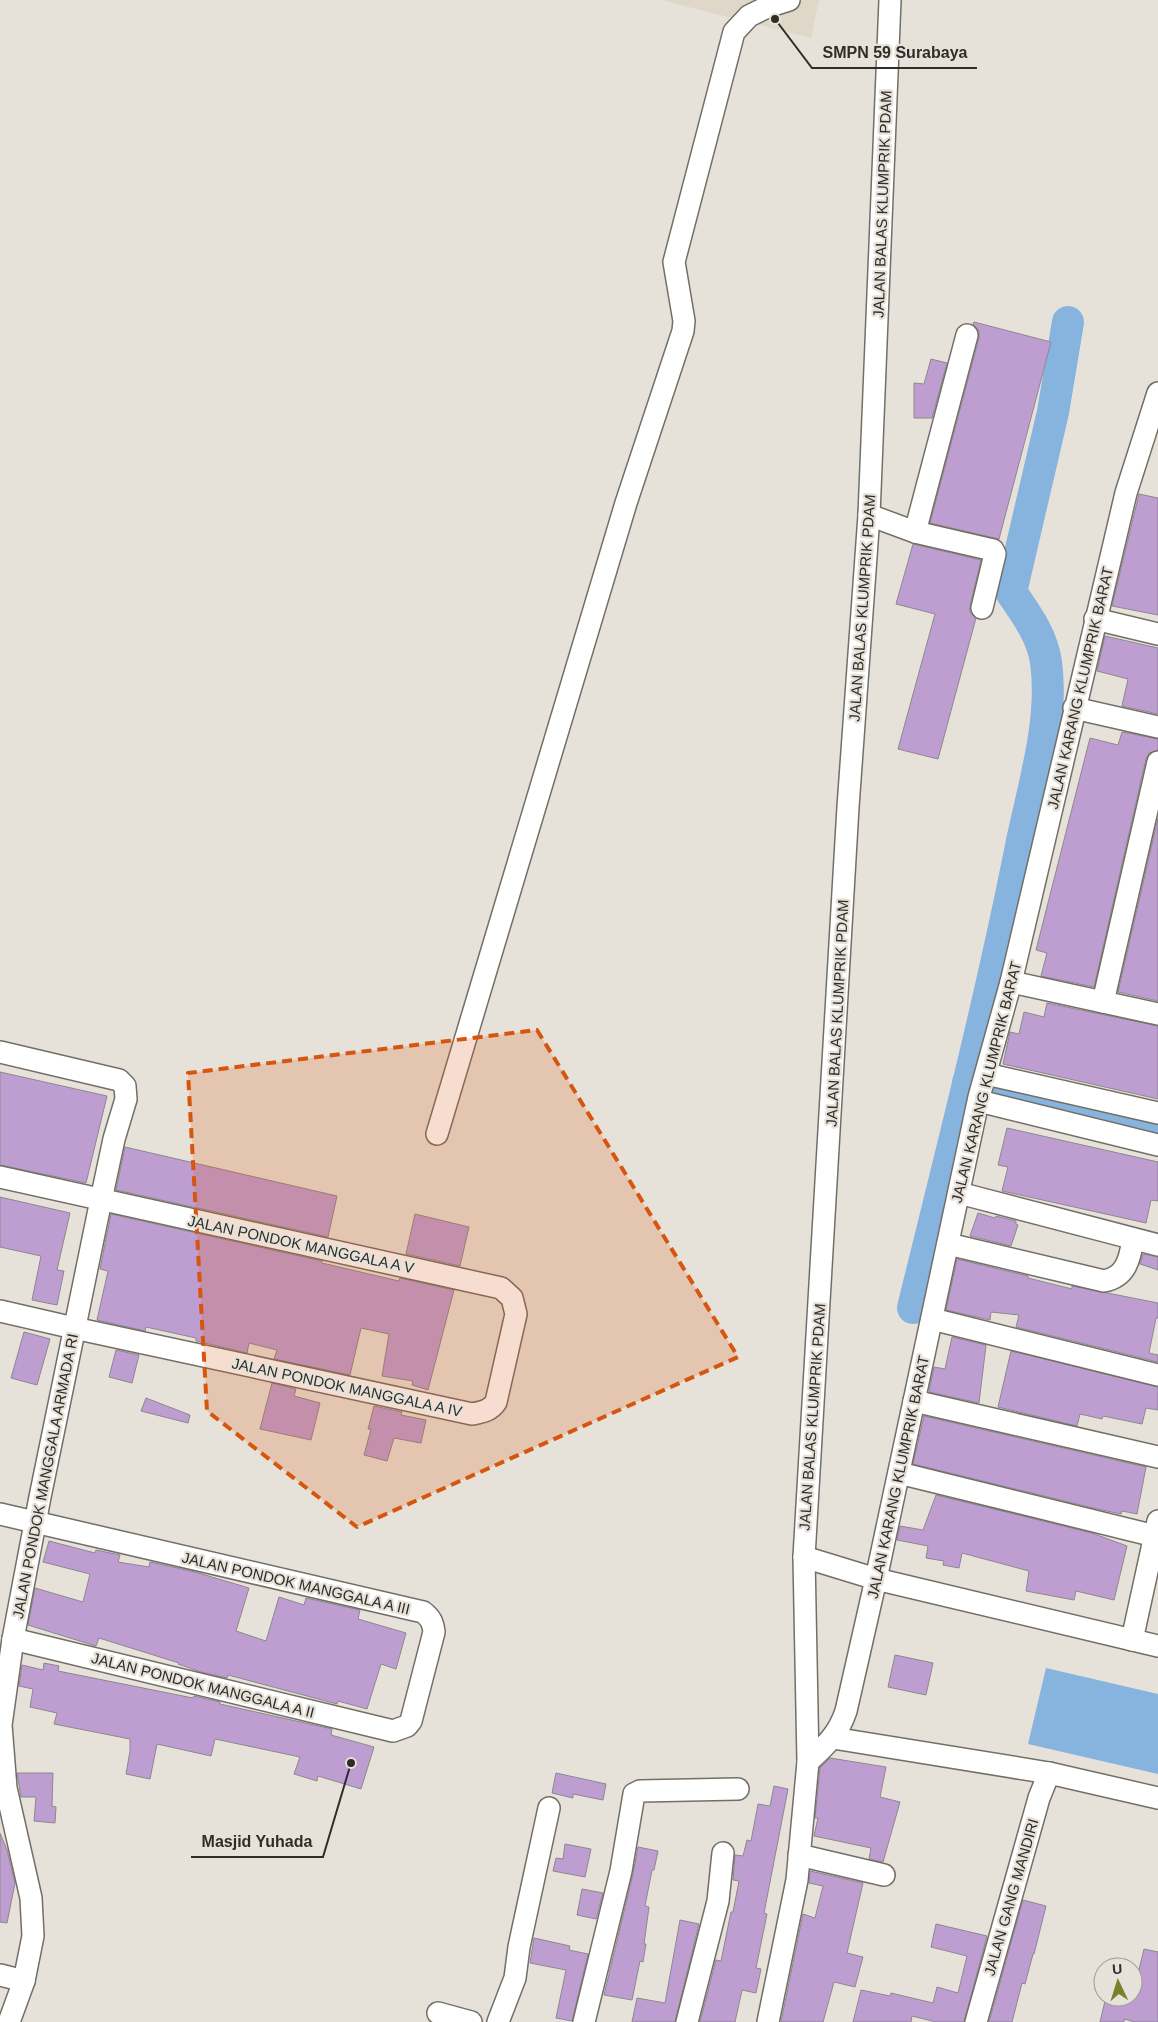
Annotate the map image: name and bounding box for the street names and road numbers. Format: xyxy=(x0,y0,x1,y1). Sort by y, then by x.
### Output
street label: JALAN BALAS KLUMPRIK PDAM xyxy=(870,90,894,318)
street label: JALAN BALAS KLUMPRIK PDAM xyxy=(846,494,878,722)
street label: JALAN KARANG KLUMPRIK BARAT xyxy=(1044,565,1116,811)
street label: JALAN BALAS KLUMPRIK PDAM xyxy=(823,899,851,1127)
street label: JALAN KARANG KLUMPRIK BARAT xyxy=(948,960,1024,1204)
street label: JALAN PONDOK MANGGALA A V xyxy=(186,1212,416,1276)
street label: JALAN BALAS KLUMPRIK PDAM xyxy=(796,1303,828,1531)
street label: JALAN PONDOK MANGGALA ARMADA RI xyxy=(9,1332,81,1620)
street label: JALAN PONDOK MANGGALA A IV xyxy=(230,1354,464,1420)
street label: JALAN KARANG KLUMPRIK BARAT xyxy=(864,1354,932,1600)
street label: JALAN PONDOK MANGGALA A III xyxy=(180,1548,412,1618)
street label: JALAN PONDOK MANGGALA A II xyxy=(90,1649,316,1721)
street label: JALAN GANG MANDIRI xyxy=(980,1817,1042,1977)

